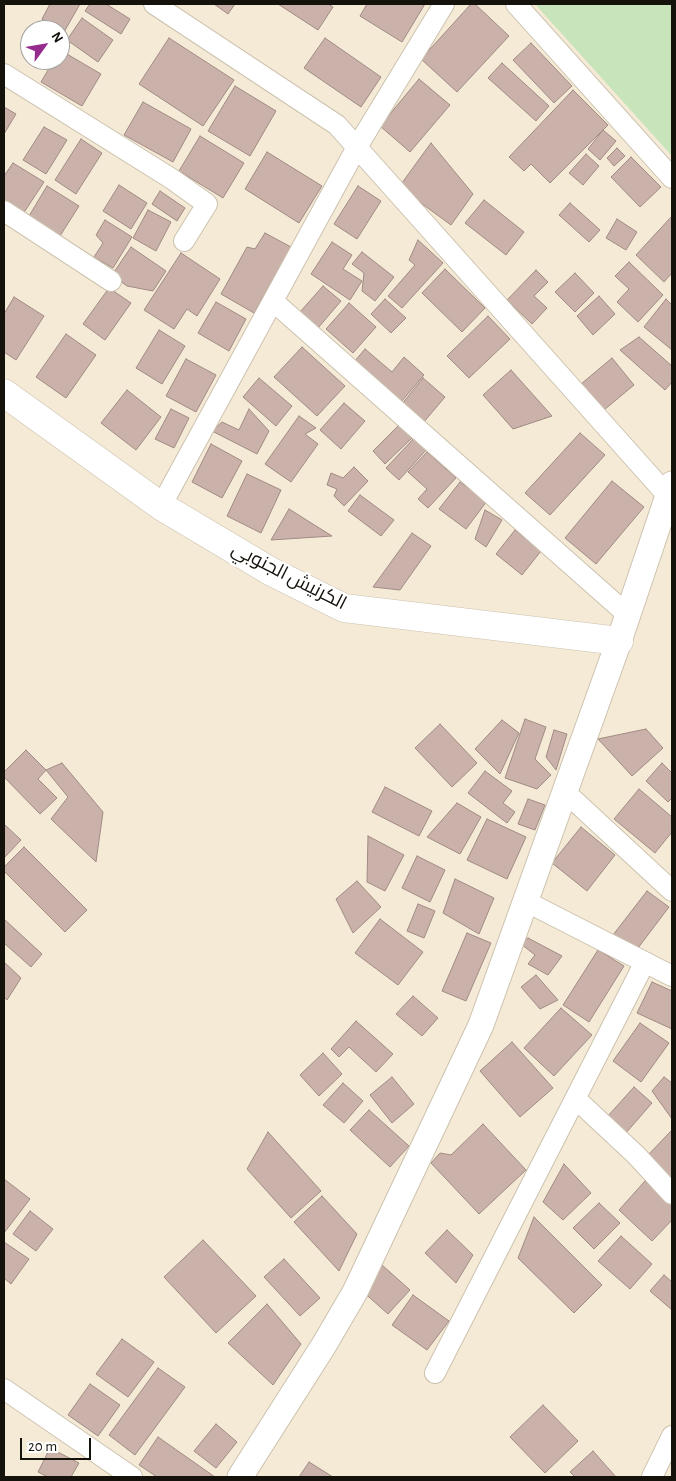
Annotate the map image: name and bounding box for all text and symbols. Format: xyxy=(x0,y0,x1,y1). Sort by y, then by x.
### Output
north arrow xyxy=(20,20,70,70)
text: N xyxy=(48,30,65,45)
street label: الكرنيش الجنوبي xyxy=(228,537,350,615)
scale bar xyxy=(22,1428,94,1460)
text: 20 m xyxy=(28,1439,57,1454)

